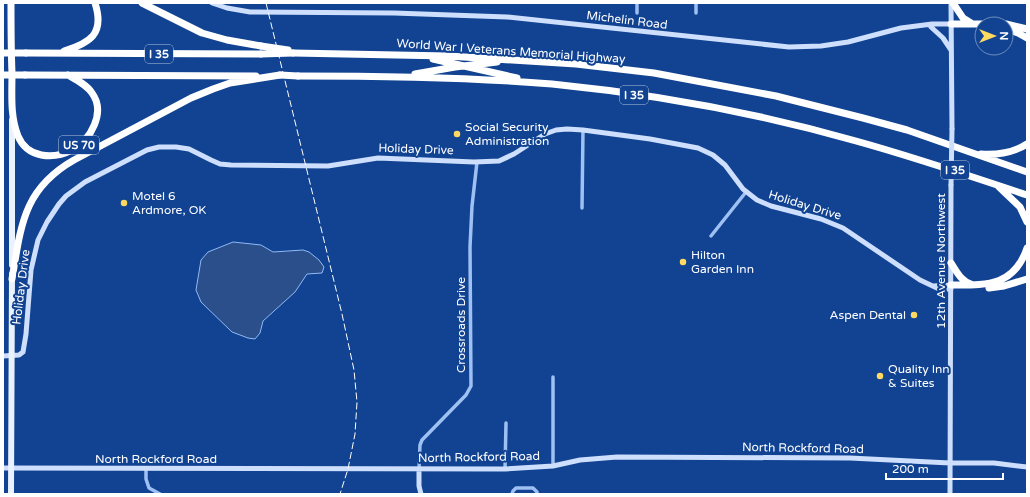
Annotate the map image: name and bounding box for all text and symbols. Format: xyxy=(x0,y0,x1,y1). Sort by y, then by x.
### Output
street label: Michelin Road xyxy=(586,8,668,32)
north arrow xyxy=(974,16,1014,56)
text: N xyxy=(997,32,1010,40)
street label: World War I Veterans Memorial Highway xyxy=(396,36,626,66)
road number: I 35 xyxy=(145,45,173,63)
road number: I 35 xyxy=(620,86,648,104)
place label: Social Security Administration xyxy=(465,120,549,148)
marker: Social Security Administration xyxy=(452,129,462,139)
road number: US 70 xyxy=(59,136,99,154)
street label: Holiday Drive xyxy=(378,141,454,157)
road number: I 35 xyxy=(941,161,969,179)
street label: Holiday Drive xyxy=(767,187,843,223)
place label: Motel 6 Ardmore, OK xyxy=(132,189,206,217)
street label: 12th Avenue Northwest xyxy=(934,193,948,329)
marker: Motel 6 Ardmore, OK xyxy=(119,198,129,208)
street label: Holiday Drive xyxy=(9,248,33,325)
place label: Hilton Garden Inn xyxy=(691,248,754,276)
marker: Hilton Garden Inn xyxy=(678,257,688,267)
street label: Crossroads Drive xyxy=(454,277,468,373)
place label: Aspen Dental xyxy=(829,308,906,322)
marker: Aspen Dental xyxy=(909,310,919,320)
place label: Quality Inn & Suites xyxy=(888,362,950,390)
marker: Quality Inn & Suites xyxy=(875,371,885,381)
street label: North Rockford Road xyxy=(742,440,864,456)
street label: North Rockford Road xyxy=(418,449,540,465)
street label: North Rockford Road xyxy=(95,452,217,466)
scale bar xyxy=(886,455,1003,481)
text: 200 m xyxy=(892,462,929,476)

